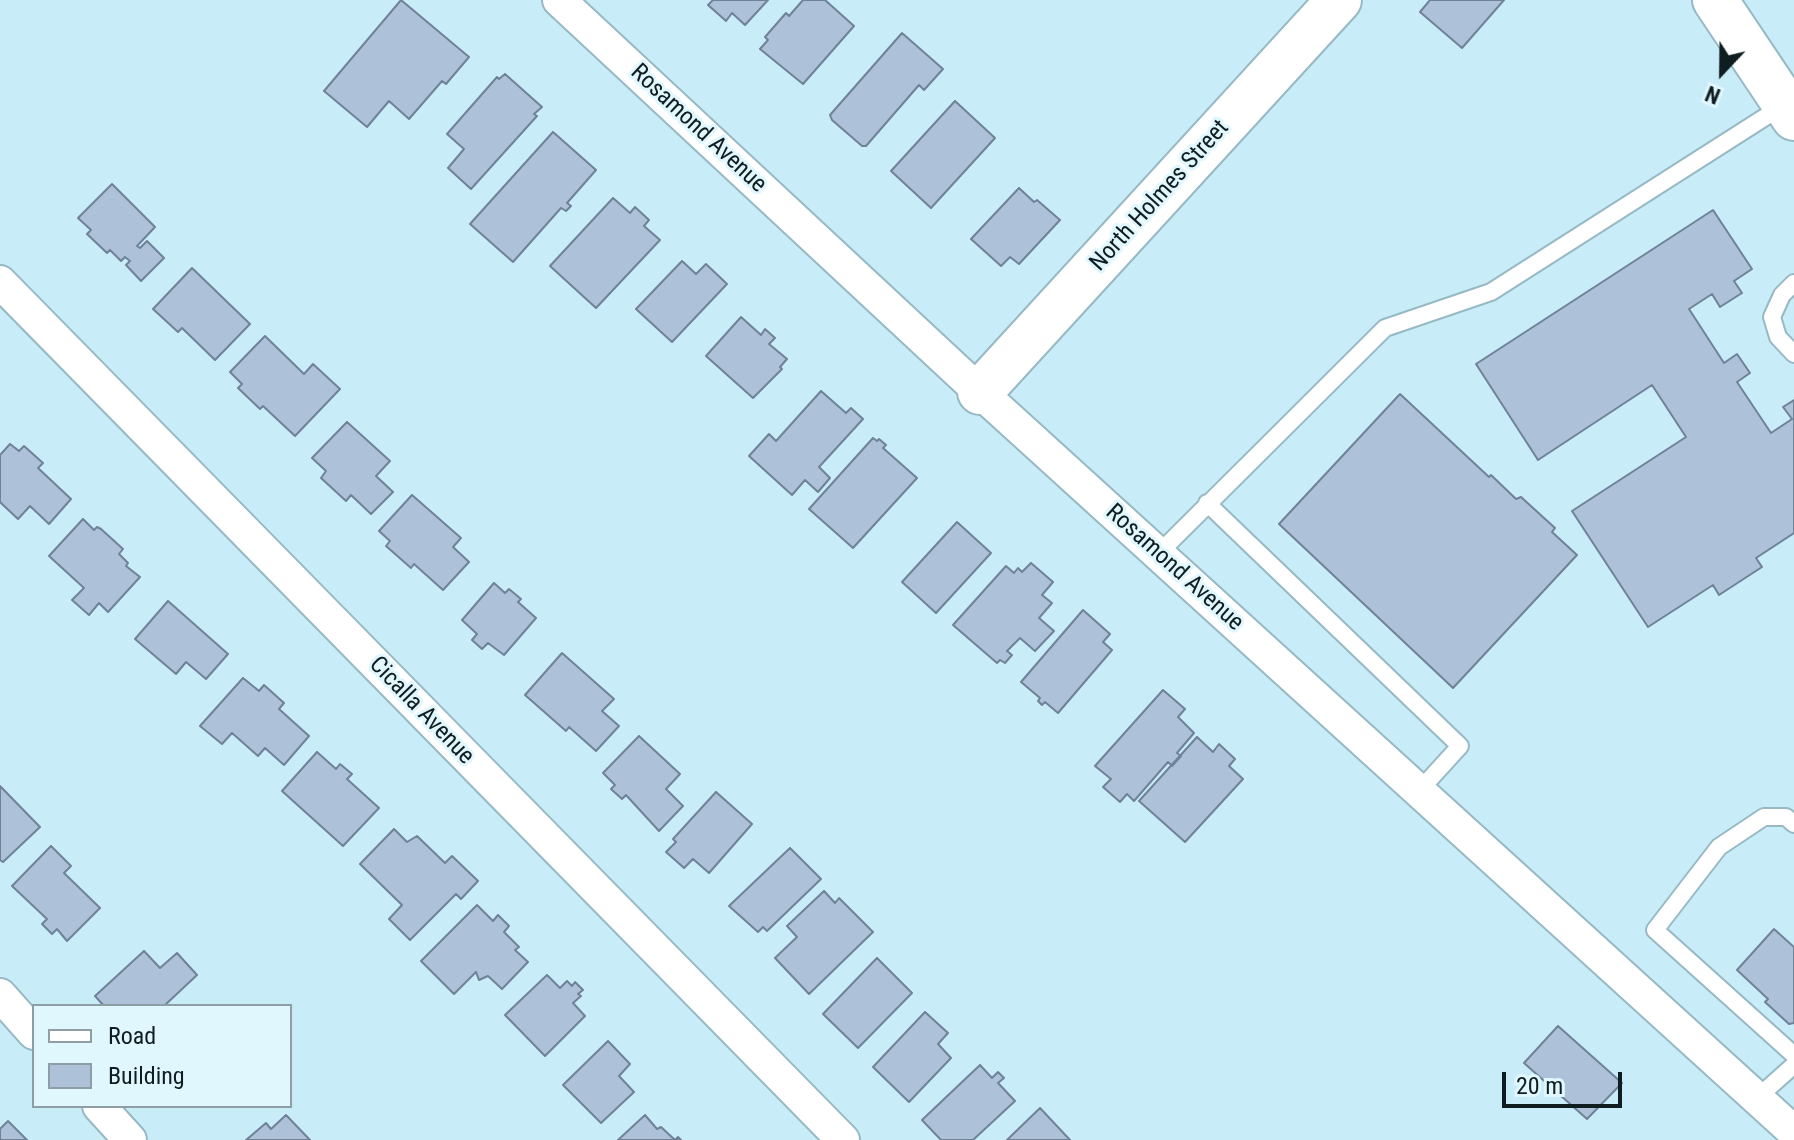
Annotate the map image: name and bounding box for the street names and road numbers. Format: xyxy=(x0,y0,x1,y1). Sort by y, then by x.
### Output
street label: Rosamond Avenue xyxy=(624,59,772,199)
street label: North Holmes Street xyxy=(1085,114,1235,278)
street label: Rosamond Avenue xyxy=(1099,499,1249,637)
street label: Cicalla Avenue xyxy=(362,651,480,771)

